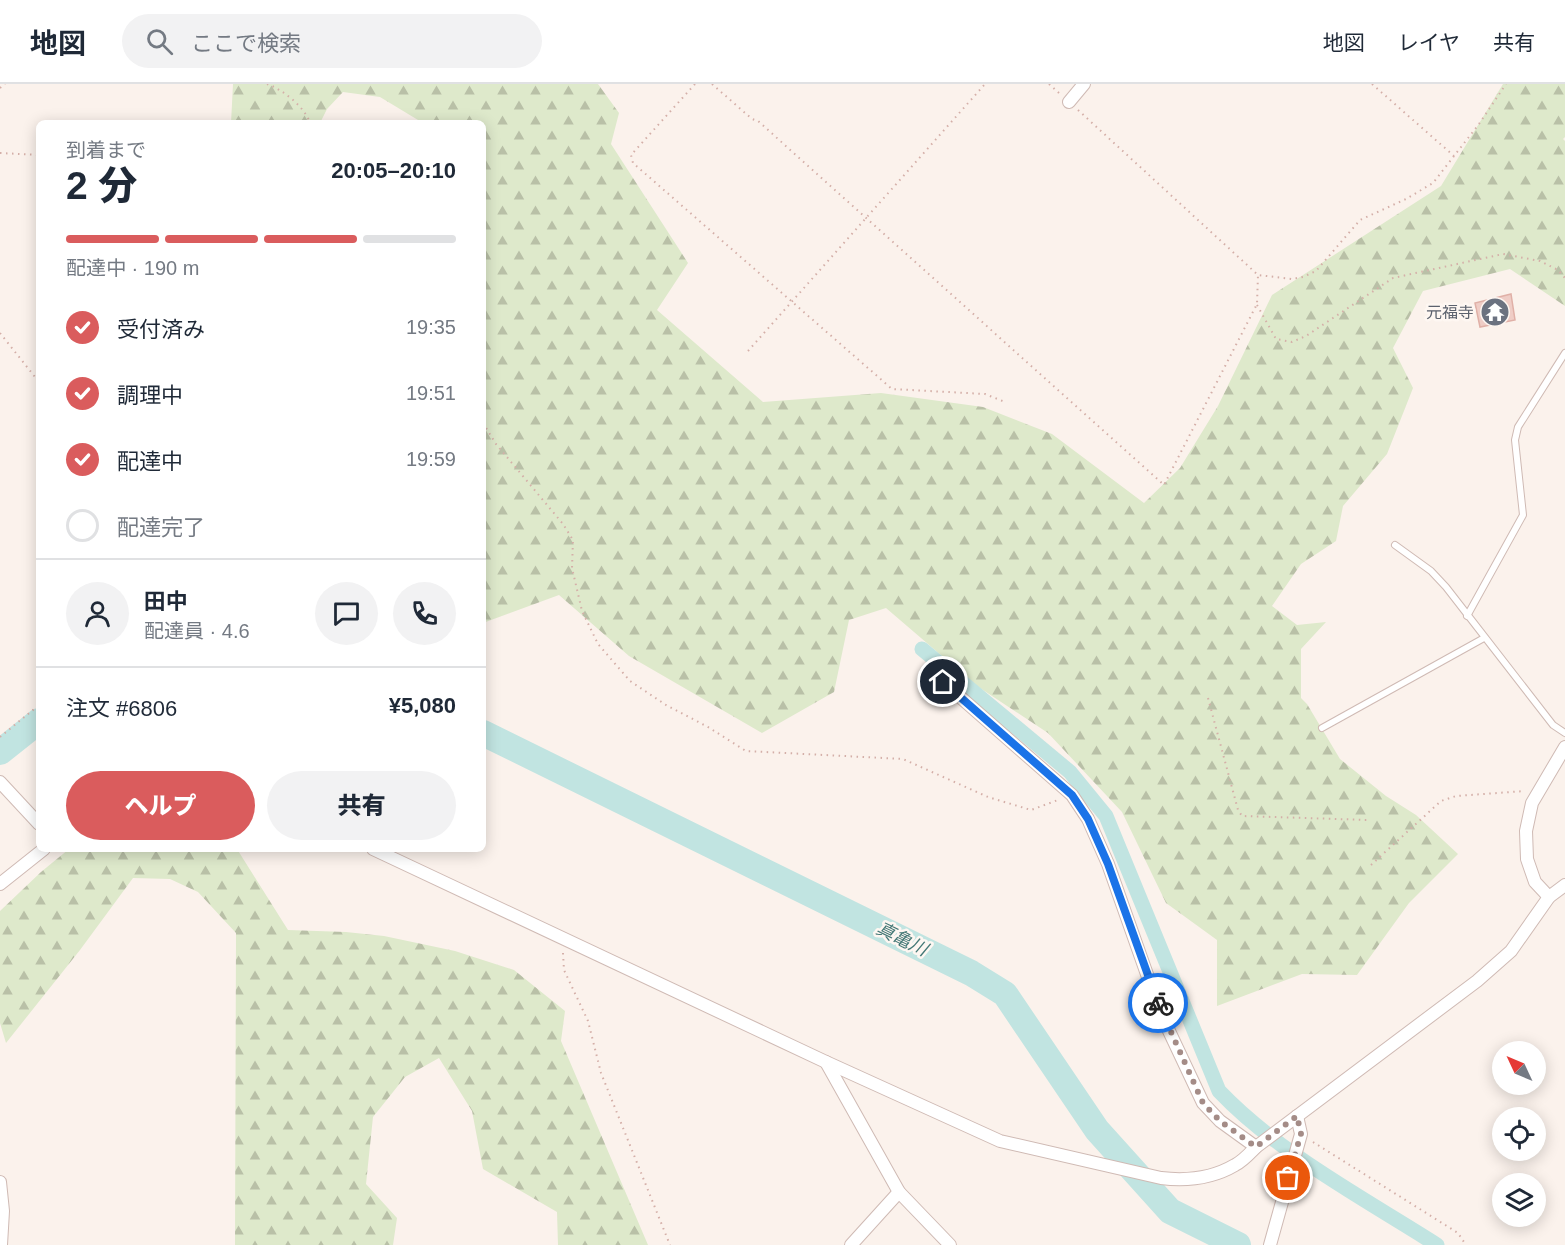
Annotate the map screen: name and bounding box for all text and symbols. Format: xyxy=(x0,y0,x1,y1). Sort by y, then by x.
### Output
search box xyxy=(122,14,542,68)
icon: search xyxy=(143,25,176,58)
text: 地図 xyxy=(30,28,86,59)
text: ここで検索 xyxy=(191,31,301,56)
text: 地図 xyxy=(1323,31,1365,54)
text: レイヤ xyxy=(1398,31,1460,54)
text: 共有 xyxy=(1493,31,1535,54)
text: 到着まで xyxy=(66,139,146,161)
text: 20:05–20:10 xyxy=(331,158,456,183)
text: 2 分 xyxy=(66,164,138,207)
text: 配達中 · 190 m xyxy=(66,257,199,279)
temple icon: 元福寺 xyxy=(1479,296,1511,328)
place label: 元福寺 xyxy=(1426,304,1474,321)
icon: check xyxy=(66,311,99,344)
text: 19:35 xyxy=(406,316,456,338)
text: 受付済み xyxy=(117,317,205,342)
icon: check xyxy=(66,377,99,410)
text: 19:51 xyxy=(406,382,456,404)
text: 調理中 xyxy=(117,383,183,408)
icon: check xyxy=(66,443,99,476)
text: 19:59 xyxy=(406,448,456,470)
text: 配達中 xyxy=(117,449,183,474)
text: 配達完了 xyxy=(117,515,205,540)
button: person xyxy=(66,582,129,645)
button: chat xyxy=(315,582,378,645)
button: phone xyxy=(393,582,456,645)
text: 田中 xyxy=(144,589,188,614)
text: 配達員 · 4.6 xyxy=(144,620,250,642)
pin xyxy=(917,656,968,707)
icon: home xyxy=(926,665,959,698)
text: ¥5,080 xyxy=(389,693,456,718)
text: 注文 #6806 xyxy=(66,696,177,721)
button: ヘルプ xyxy=(66,771,255,840)
button: 共有 xyxy=(267,771,456,840)
water label: 真亀川 xyxy=(873,918,932,961)
courier xyxy=(1128,973,1188,1033)
icon: bike xyxy=(1142,987,1175,1020)
north arrow xyxy=(1492,1041,1546,1095)
map controls xyxy=(1492,1041,1546,1227)
button: locate xyxy=(1492,1107,1546,1161)
pin xyxy=(1262,1152,1313,1203)
icon: bag xyxy=(1271,1161,1304,1194)
button: layers xyxy=(1492,1173,1546,1227)

